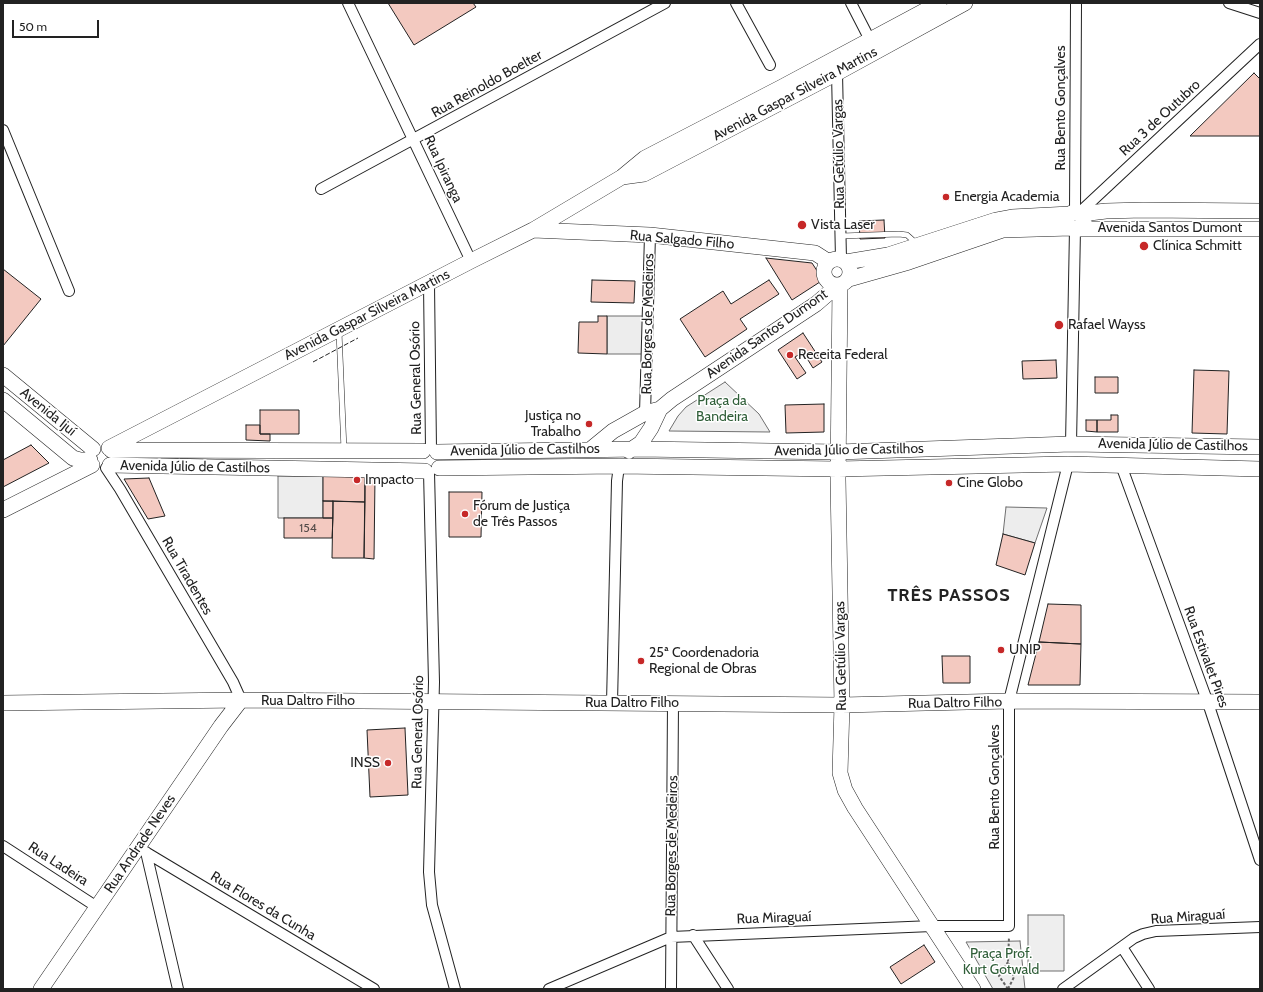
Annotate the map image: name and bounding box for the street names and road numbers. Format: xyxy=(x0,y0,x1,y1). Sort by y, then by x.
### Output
street label: Avenida Gaspar Silveira Martins xyxy=(710,43,880,145)
street label: Rua Bento Gonçalves xyxy=(1053,45,1069,171)
street label: Rua Reinoldo Boelter xyxy=(429,47,545,121)
street label: Rua 3 de Outubro xyxy=(1116,76,1204,160)
street label: Rua Getúlio Vargas xyxy=(830,99,848,209)
street label: Rua Ipiranga xyxy=(420,133,466,205)
street label: Avenida Santos Dumont xyxy=(1098,220,1242,236)
street label: Rua Salgado Filho xyxy=(629,227,735,253)
street label: Rua Borges de Medeiros xyxy=(638,253,658,395)
street label: Avenida Gaspar Silveira Martins xyxy=(281,266,453,364)
street label: Avenida Santos Dumont xyxy=(703,286,831,382)
street label: Rua General Osório xyxy=(407,321,425,435)
street label: Avenida Ijuí xyxy=(17,384,79,440)
street label: Avenida Júlio de Castilhos xyxy=(1098,435,1248,455)
street label: Avenida Júlio de Castilhos xyxy=(450,440,600,460)
street label: Avenida Júlio de Castilhos xyxy=(774,440,924,460)
street label: Avenida Júlio de Castilhos xyxy=(120,457,270,477)
street label: Rua Tiradentes xyxy=(158,534,216,618)
street label: Rua Getúlio Vargas xyxy=(832,601,850,711)
street label: Rua Estivalet Pires xyxy=(1180,604,1232,710)
street label: Rua General Osório xyxy=(409,675,427,789)
street label: Rua Daltro Filho xyxy=(261,693,355,709)
street label: Rua Daltro Filho xyxy=(908,694,1002,712)
street label: Rua Daltro Filho xyxy=(585,695,679,711)
street label: Rua Bento Gonçalves xyxy=(987,724,1003,850)
street label: Rua Borges de Medeiros xyxy=(662,775,682,917)
street label: Rua Andrade Neves xyxy=(101,791,179,897)
street label: Rua Ladeira xyxy=(25,838,91,890)
street label: Rua Flores da Cunha xyxy=(207,868,319,944)
street label: Rua Miraguaí xyxy=(1150,906,1226,928)
street label: Rua Miraguaí xyxy=(736,908,812,928)

